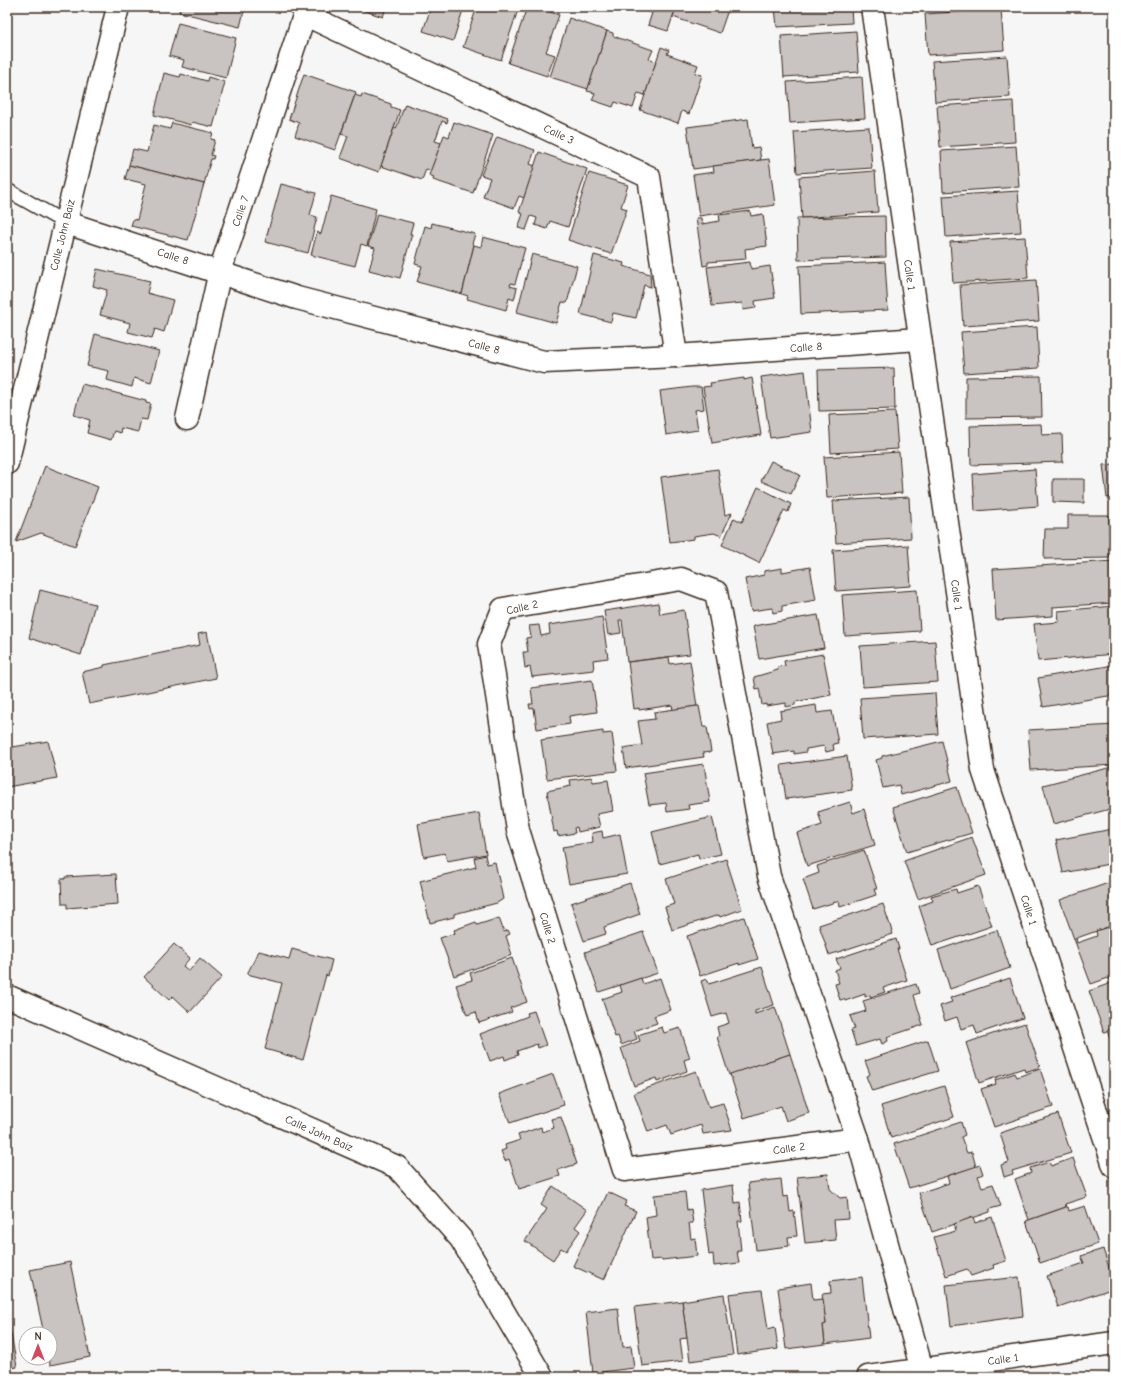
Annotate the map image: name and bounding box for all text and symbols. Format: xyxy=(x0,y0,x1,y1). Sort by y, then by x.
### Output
street label: Calle 3 xyxy=(542,122,576,147)
street label: Calle 7 xyxy=(229,194,252,228)
street label: Calle John Baiz xyxy=(47,198,78,272)
street label: Calle 8 xyxy=(156,245,190,268)
street label: Calle 1 xyxy=(901,259,918,291)
street label: Calle 8 xyxy=(467,336,501,357)
street label: Calle 8 xyxy=(790,340,823,355)
street label: Calle 1 xyxy=(948,579,965,611)
street label: Calle 2 xyxy=(505,597,539,617)
street label: Calle 1 xyxy=(1018,894,1039,927)
street label: Calle 2 xyxy=(537,911,559,946)
street label: Calle John Baiz xyxy=(283,1113,355,1154)
street label: Calle 2 xyxy=(772,1140,806,1157)
north arrow xyxy=(18,1326,58,1366)
text: N xyxy=(34,1330,42,1343)
street label: Calle 1 xyxy=(987,1351,1019,1368)

